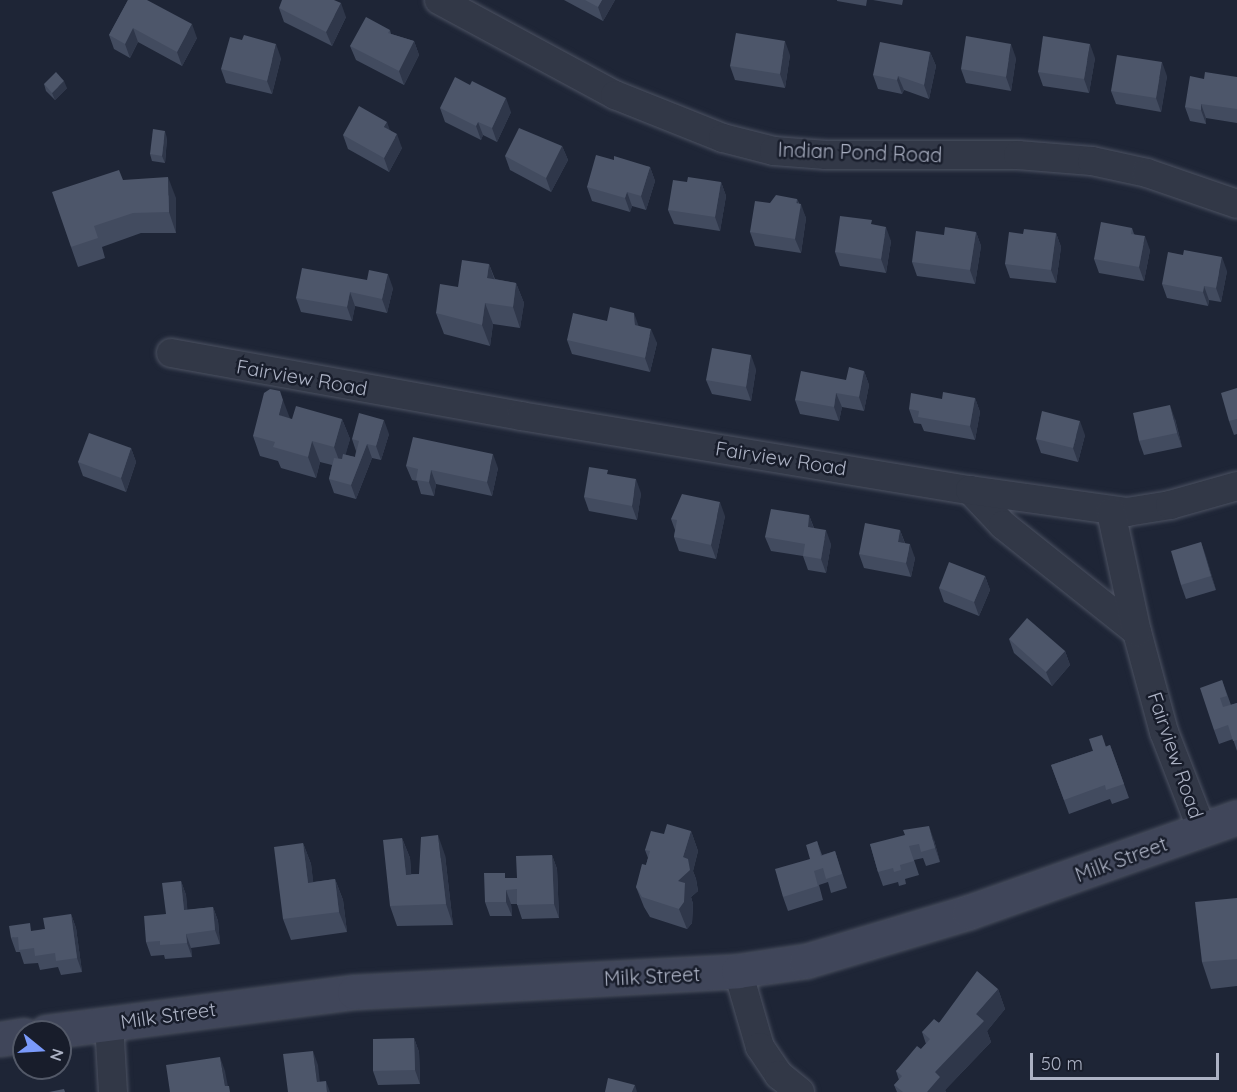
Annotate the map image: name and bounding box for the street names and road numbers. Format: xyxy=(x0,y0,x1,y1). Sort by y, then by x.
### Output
street label: Indian Pond Road xyxy=(777,137,943,167)
street label: Fairview Road xyxy=(235,354,369,400)
street label: Fairview Road xyxy=(714,436,848,480)
street label: Fairview Road xyxy=(1143,689,1209,821)
street label: Milk Street xyxy=(1072,831,1170,887)
street label: Milk Street xyxy=(603,961,701,991)
street label: Milk Street xyxy=(119,996,217,1034)

